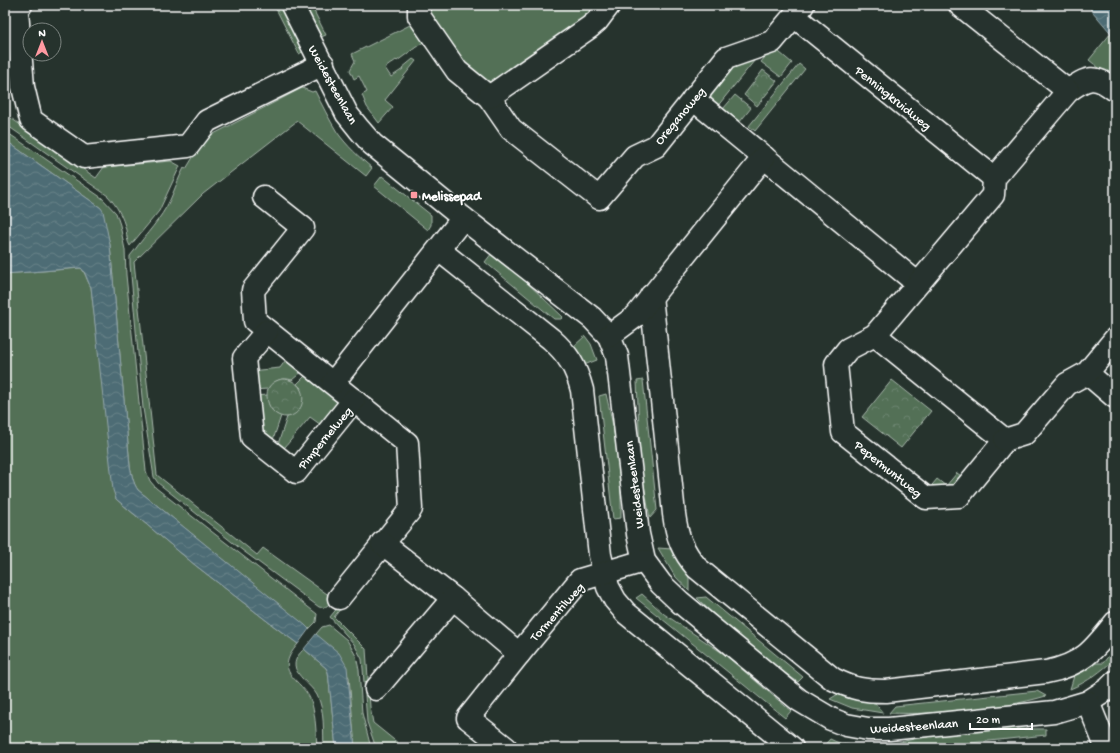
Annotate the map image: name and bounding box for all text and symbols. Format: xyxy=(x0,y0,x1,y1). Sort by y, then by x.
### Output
north arrow xyxy=(22,22,62,62)
text: N xyxy=(38,28,46,40)
street label: Weidesteenlaan xyxy=(304,43,360,128)
street label: Penningkruidweg xyxy=(851,63,934,134)
street label: Oreganoweg xyxy=(652,85,709,149)
marker: Melissepad xyxy=(409,190,419,200)
place label: Melissepad xyxy=(422,190,482,206)
street label: Pimpernelweg xyxy=(295,404,356,474)
street label: Pepermuntweg xyxy=(850,437,924,502)
street label: Weidesteenlaan xyxy=(623,439,648,529)
street label: Tormentilweg xyxy=(527,580,588,646)
scale bar xyxy=(970,705,1032,731)
text: 20 m xyxy=(976,714,1001,728)
street label: Weidesteenlaan xyxy=(870,717,959,738)

